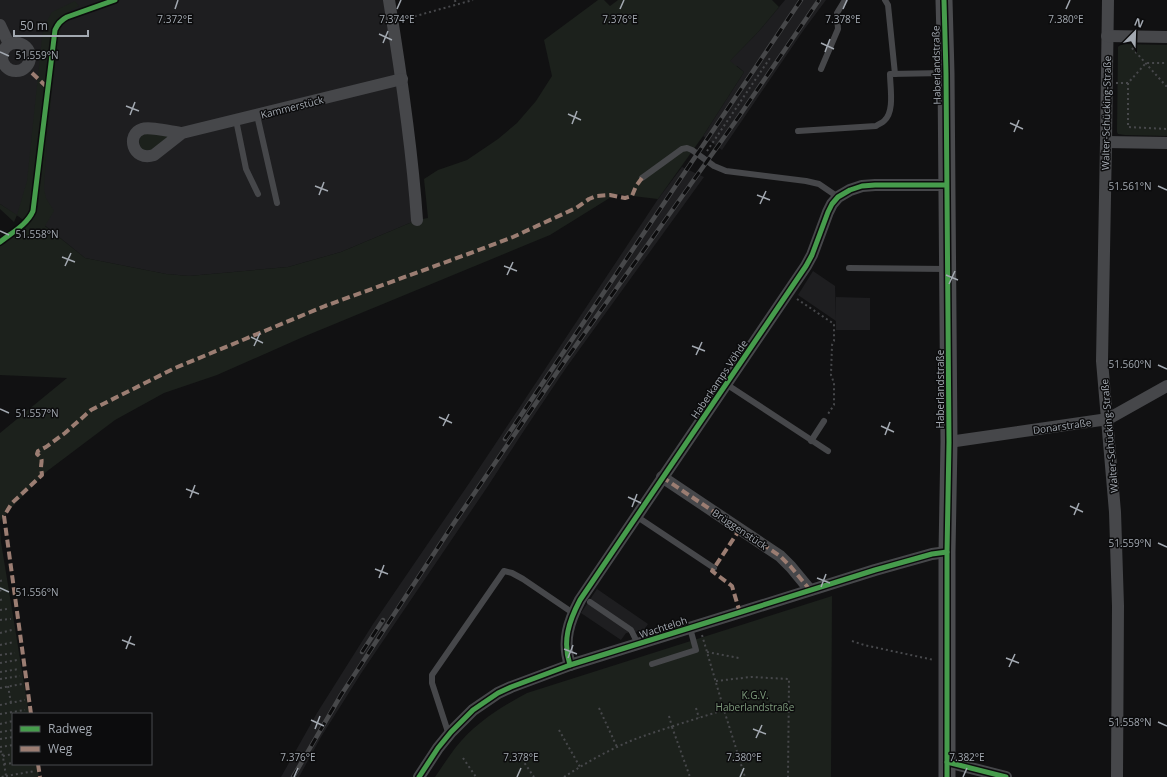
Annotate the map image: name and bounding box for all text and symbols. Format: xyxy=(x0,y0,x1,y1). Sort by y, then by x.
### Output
scale bar xyxy=(14,12,88,38)
text: 7.372°E xyxy=(157,12,193,26)
text: 7.374°E xyxy=(379,12,415,26)
text: 7.376°E xyxy=(602,12,638,26)
text: 7.378°E xyxy=(825,12,861,26)
text: 7.380°E xyxy=(1048,12,1084,26)
north arrow xyxy=(1115,12,1155,52)
text: N xyxy=(1132,14,1146,31)
text: 50 m xyxy=(20,17,48,34)
street label: Haberlandstraße xyxy=(928,25,944,105)
text: 51.559°N xyxy=(15,48,59,62)
street label: Walter-Schücking-Straße xyxy=(1098,55,1114,170)
street label: Kammerstück xyxy=(259,92,326,122)
text: 51.561°N xyxy=(1108,179,1152,193)
text: 51.558°N xyxy=(15,227,59,241)
street label: Haberkamps Vöhde xyxy=(687,337,751,421)
street label: Haberlandstraße xyxy=(933,349,947,428)
text: 51.560°N xyxy=(1108,357,1152,371)
street label: Walter-Schücking-Straße xyxy=(1097,378,1121,494)
text: 51.557°N xyxy=(15,406,59,420)
street label: Donarstraße xyxy=(1032,415,1092,437)
street label: Brüggenstück xyxy=(710,505,771,553)
text: 51.559°N xyxy=(1108,536,1152,550)
text: 51.556°N xyxy=(15,585,59,599)
street label: Wachteloh xyxy=(637,613,689,641)
park label: K.G.V. Haberlandstraße xyxy=(716,688,795,714)
legend xyxy=(12,713,152,765)
text: 51.558°N xyxy=(1108,715,1152,729)
text: Radweg xyxy=(48,720,92,737)
text: Weg xyxy=(48,740,73,757)
text: 7.376°E xyxy=(280,750,316,764)
text: 7.378°E xyxy=(503,750,539,764)
text: 7.380°E xyxy=(726,750,762,764)
text: 7.382°E xyxy=(949,750,985,764)

